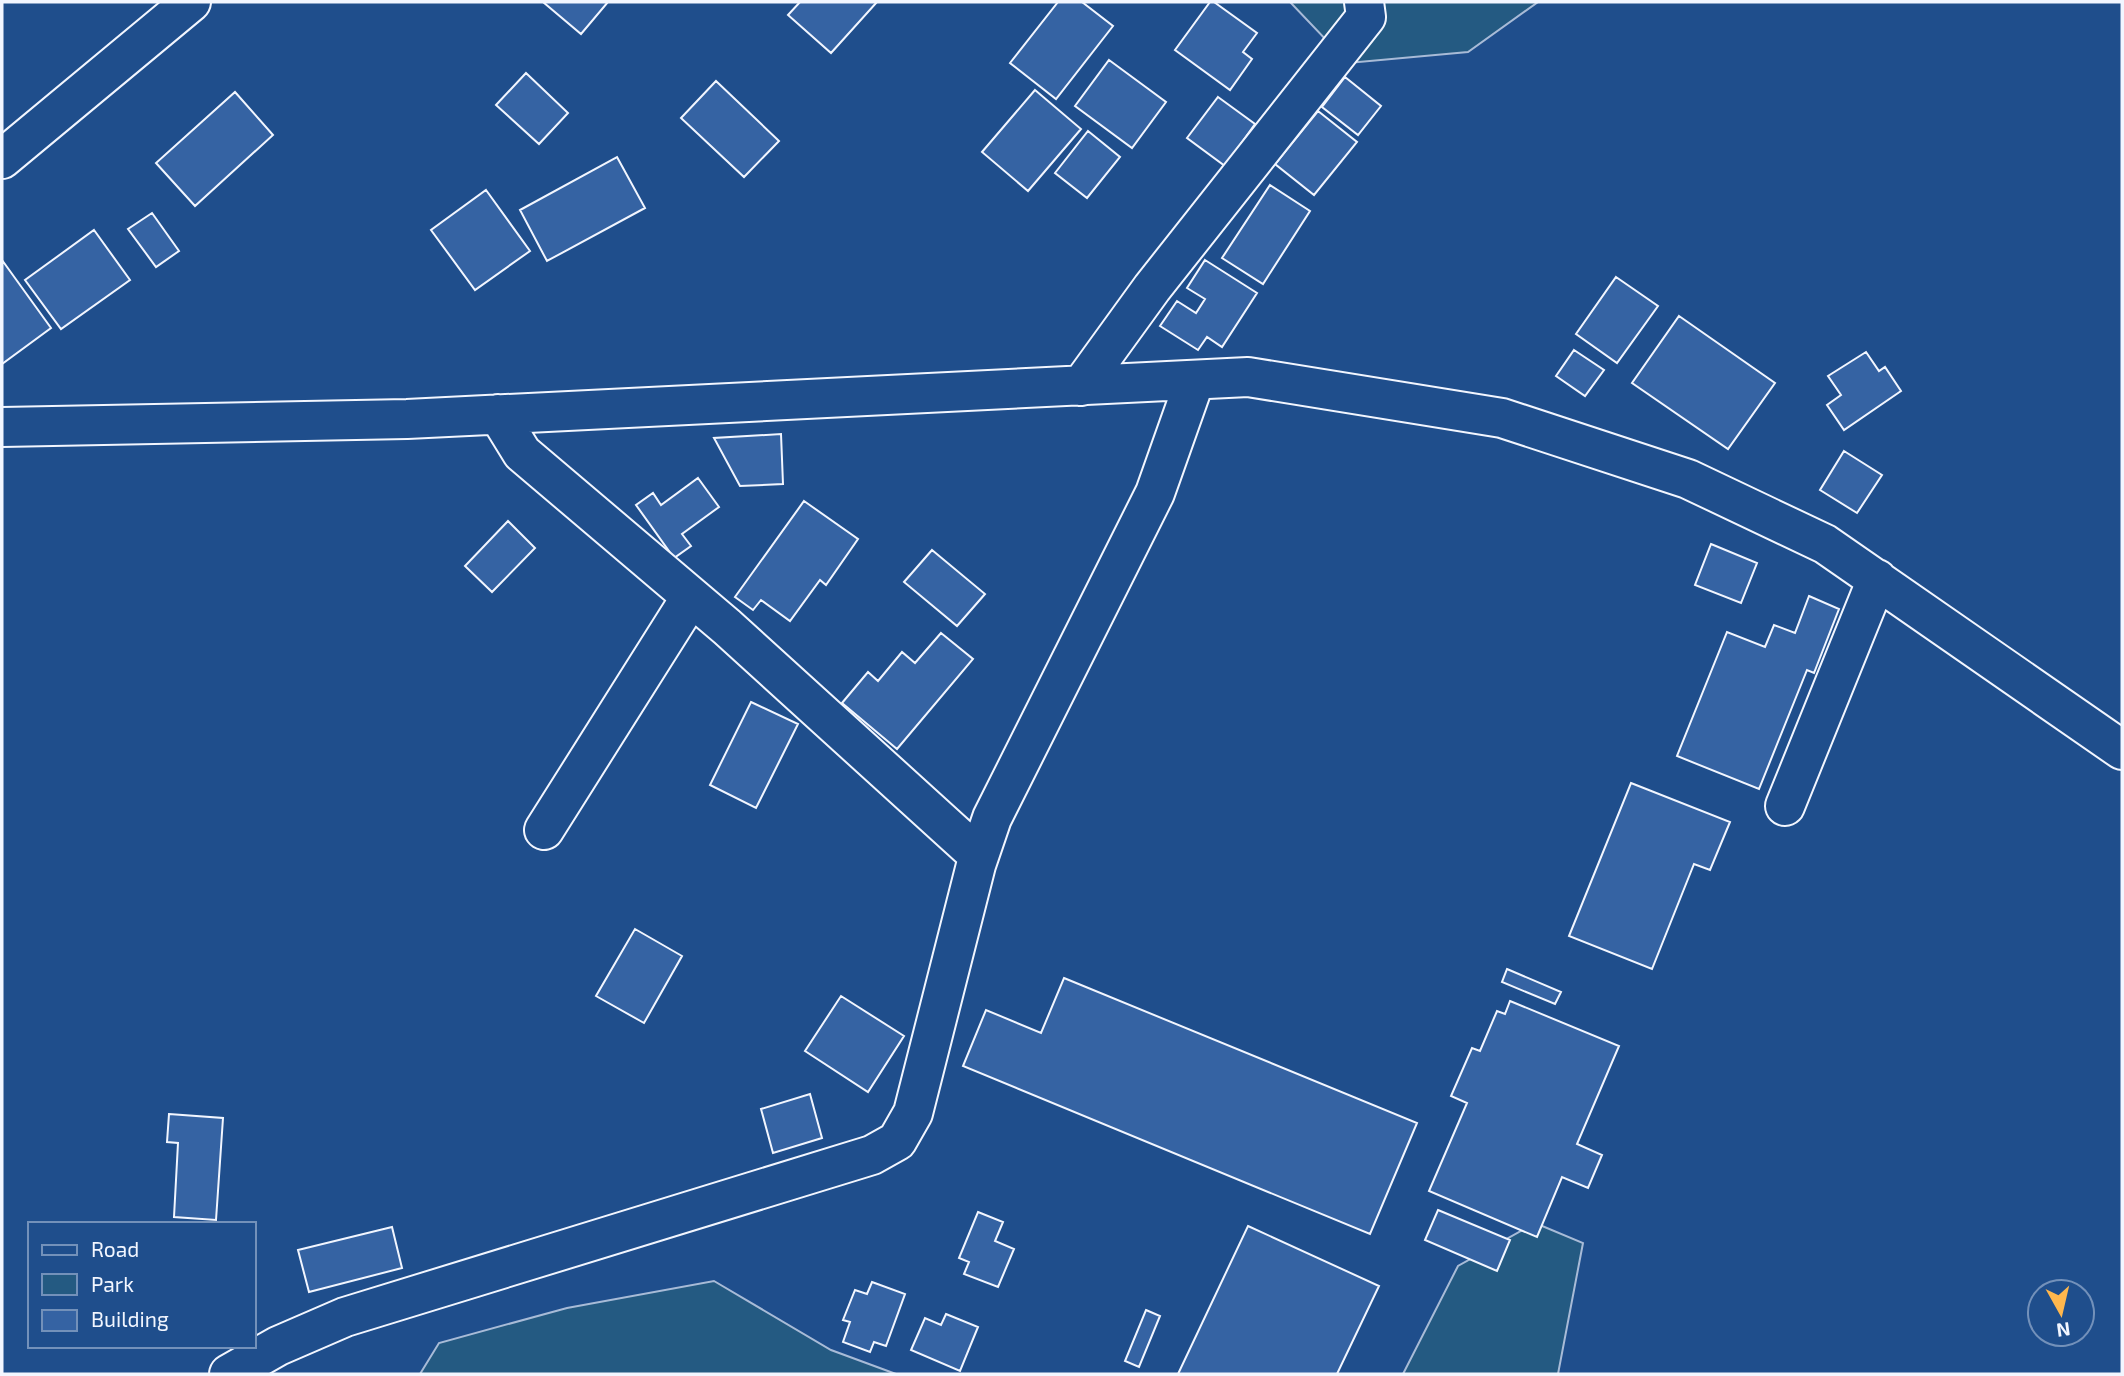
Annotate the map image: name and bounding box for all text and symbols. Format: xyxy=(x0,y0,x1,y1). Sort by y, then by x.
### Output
legend xyxy=(28,1222,256,1348)
text: Road xyxy=(91,1236,139,1261)
text: Park xyxy=(91,1271,134,1296)
north arrow xyxy=(2026,1278,2096,1348)
text: Building xyxy=(91,1306,169,1331)
text: N xyxy=(2055,1318,2072,1343)

